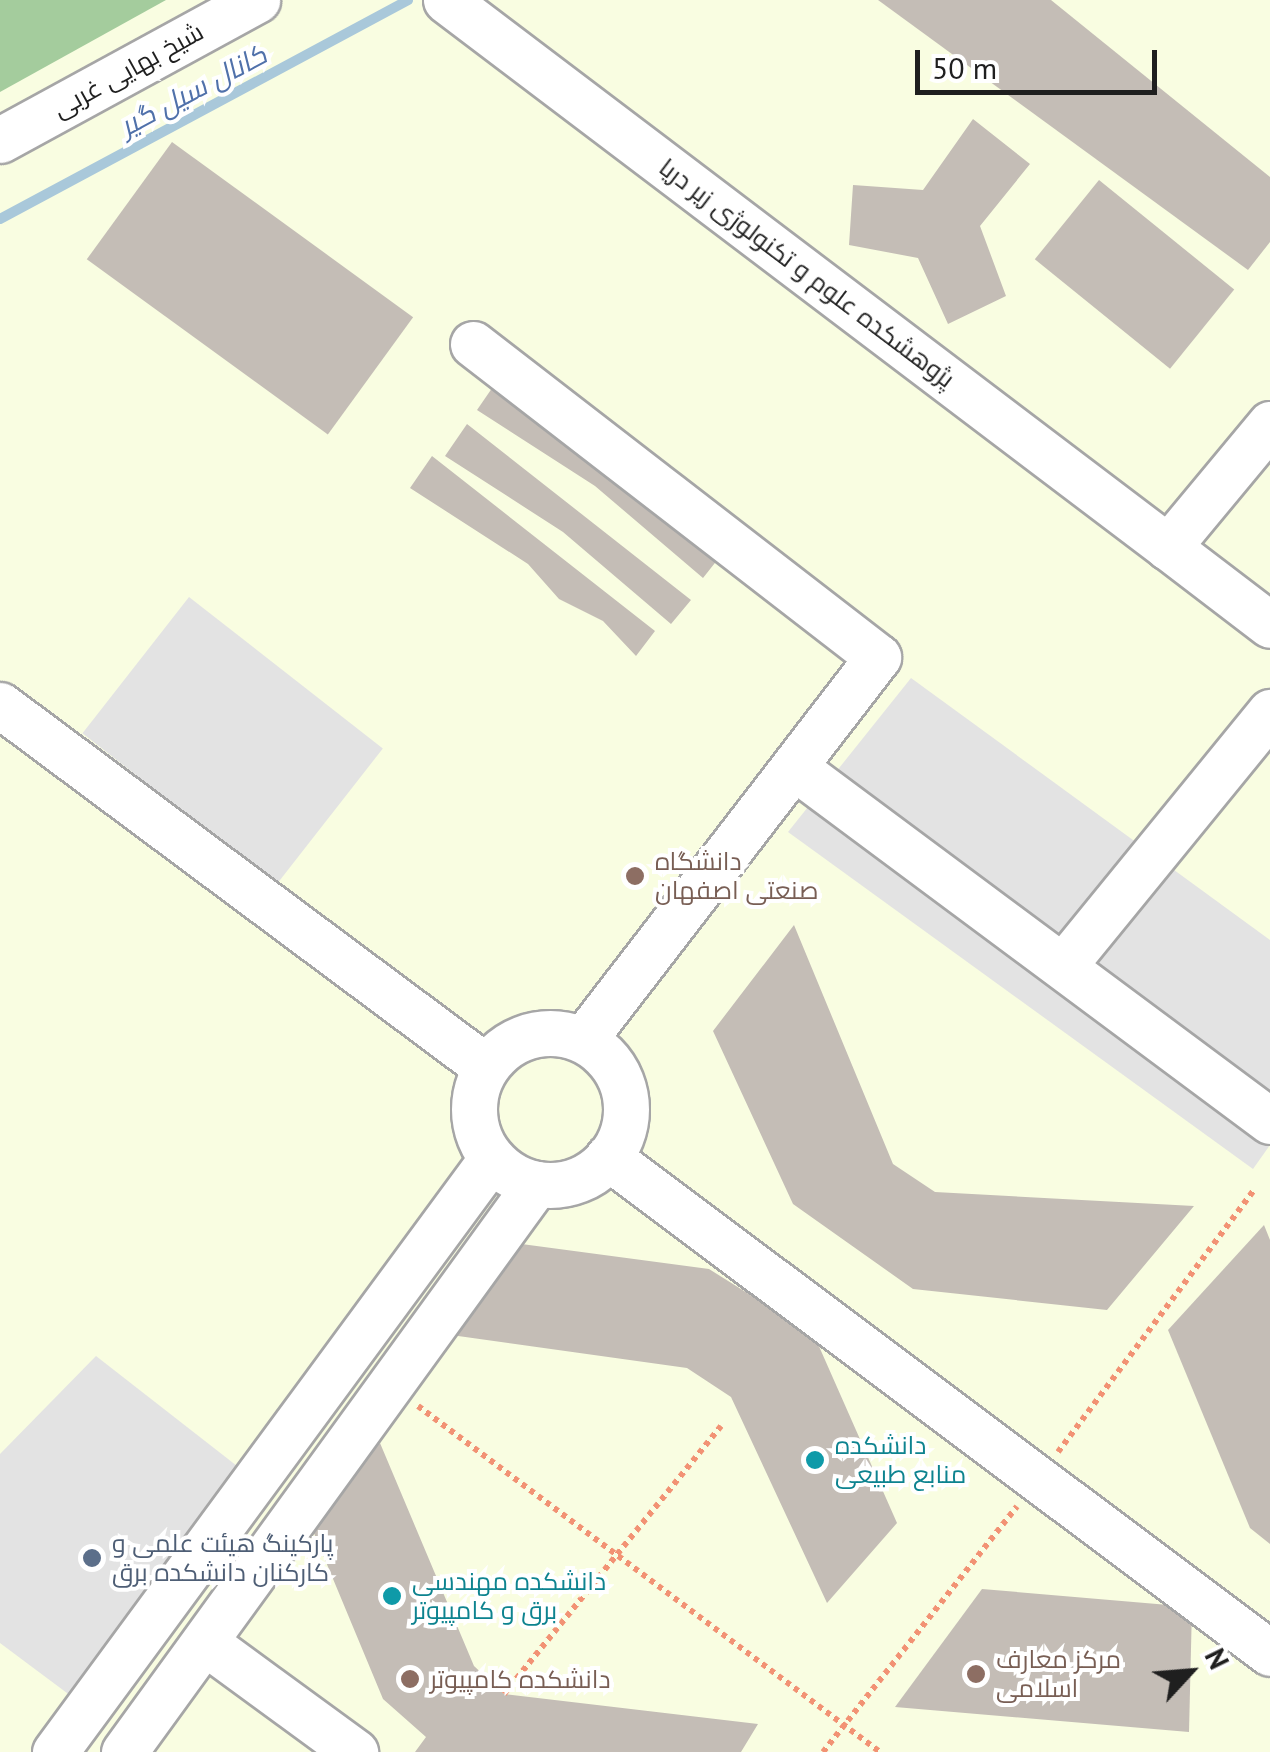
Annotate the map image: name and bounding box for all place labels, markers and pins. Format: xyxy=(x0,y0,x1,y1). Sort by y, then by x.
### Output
place label: دانشگاه صنعتی اصفهان xyxy=(655,847,819,906)
marker: دانشگاه صنعتی اصفهان xyxy=(624,865,646,887)
place label: دانشکده منابع طبیعی xyxy=(835,1431,966,1490)
marker: دانشکده منابع طبیعی xyxy=(804,1449,826,1471)
place label: پارکینگ هیئت علمی و کارکنان دانشکده برق xyxy=(112,1529,333,1588)
marker: پارکینگ هیئت علمی و کارکنان دانشکده برق xyxy=(81,1547,103,1569)
place label: دانشکده مهندسی برق و کامپیوتر xyxy=(412,1567,606,1626)
marker: دانشکده مهندسی برق و کامپیوتر xyxy=(381,1585,403,1607)
place label: مرکز معارف اسلامی xyxy=(996,1645,1121,1704)
marker: مرکز معارف اسلامی xyxy=(965,1663,987,1685)
place label: دانشکده کامپیوتر xyxy=(430,1664,610,1694)
marker: دانشکده کامپیوتر xyxy=(399,1668,421,1690)

